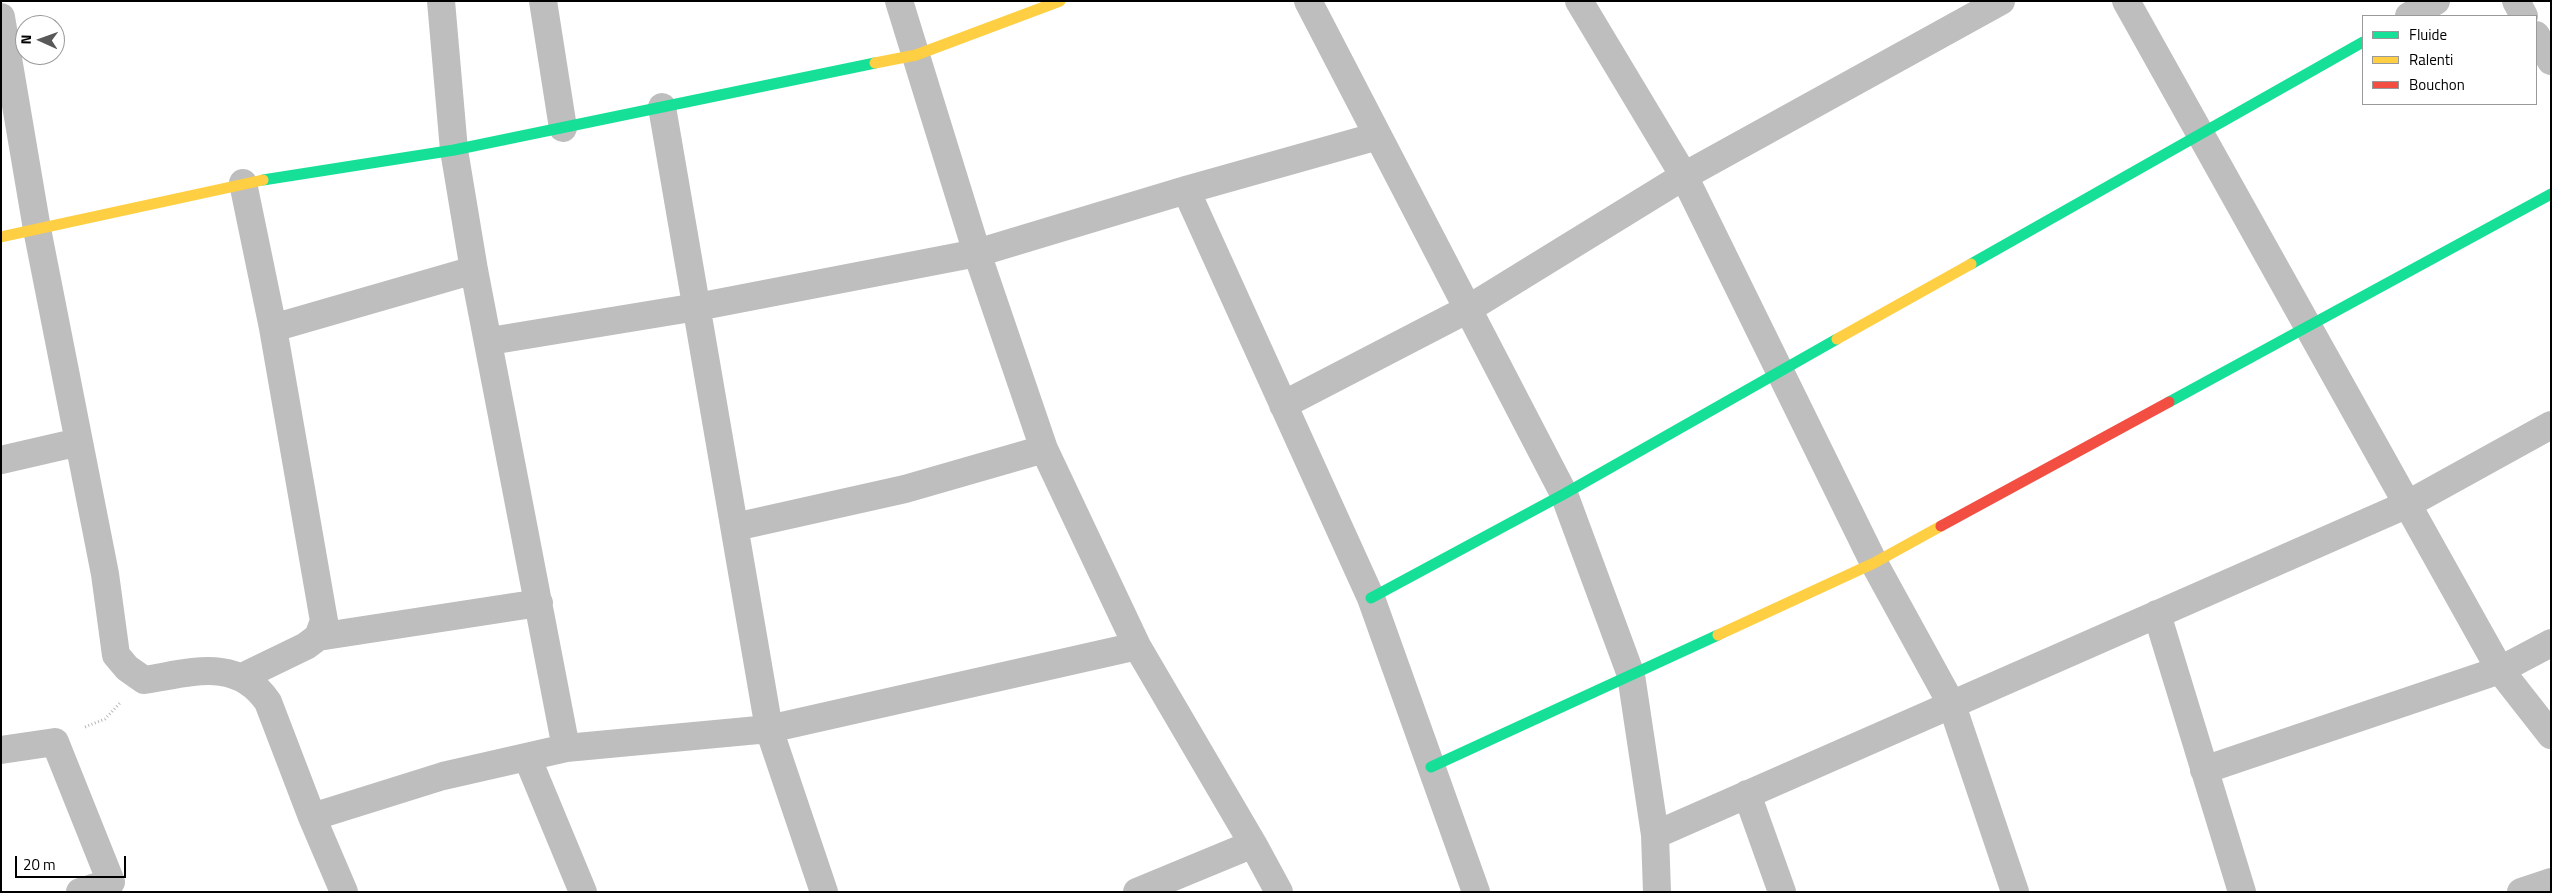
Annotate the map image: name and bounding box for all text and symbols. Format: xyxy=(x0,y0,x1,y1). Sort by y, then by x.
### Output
north arrow xyxy=(15,15,65,65)
legend xyxy=(2362,15,2537,105)
text: Fluide xyxy=(2409,23,2447,46)
text: N xyxy=(15,34,36,45)
text: Ralenti xyxy=(2409,48,2453,71)
text: Bouchon xyxy=(2409,73,2465,96)
scale bar xyxy=(18,846,129,878)
text: 20 m xyxy=(23,853,56,876)

